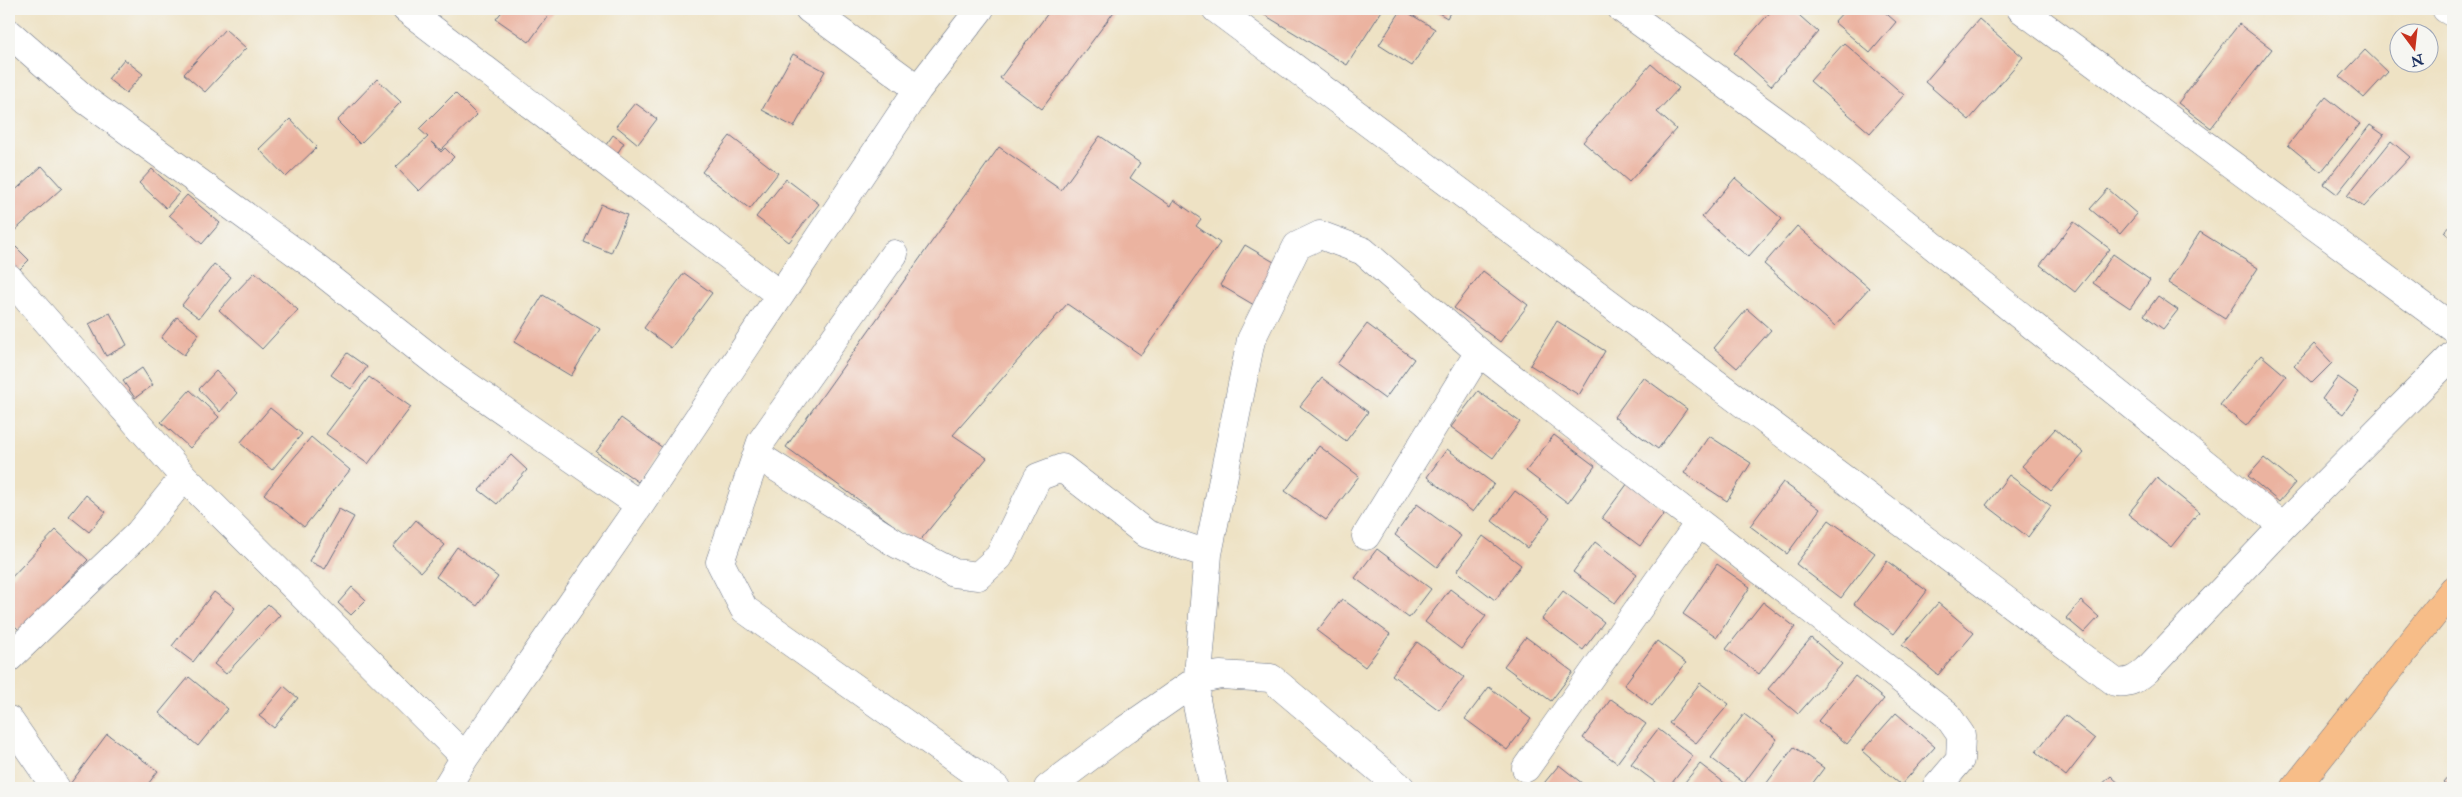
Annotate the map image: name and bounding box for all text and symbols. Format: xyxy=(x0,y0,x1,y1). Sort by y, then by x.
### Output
north arrow xyxy=(2390,22,2440,72)
text: N xyxy=(2409,50,2426,70)

